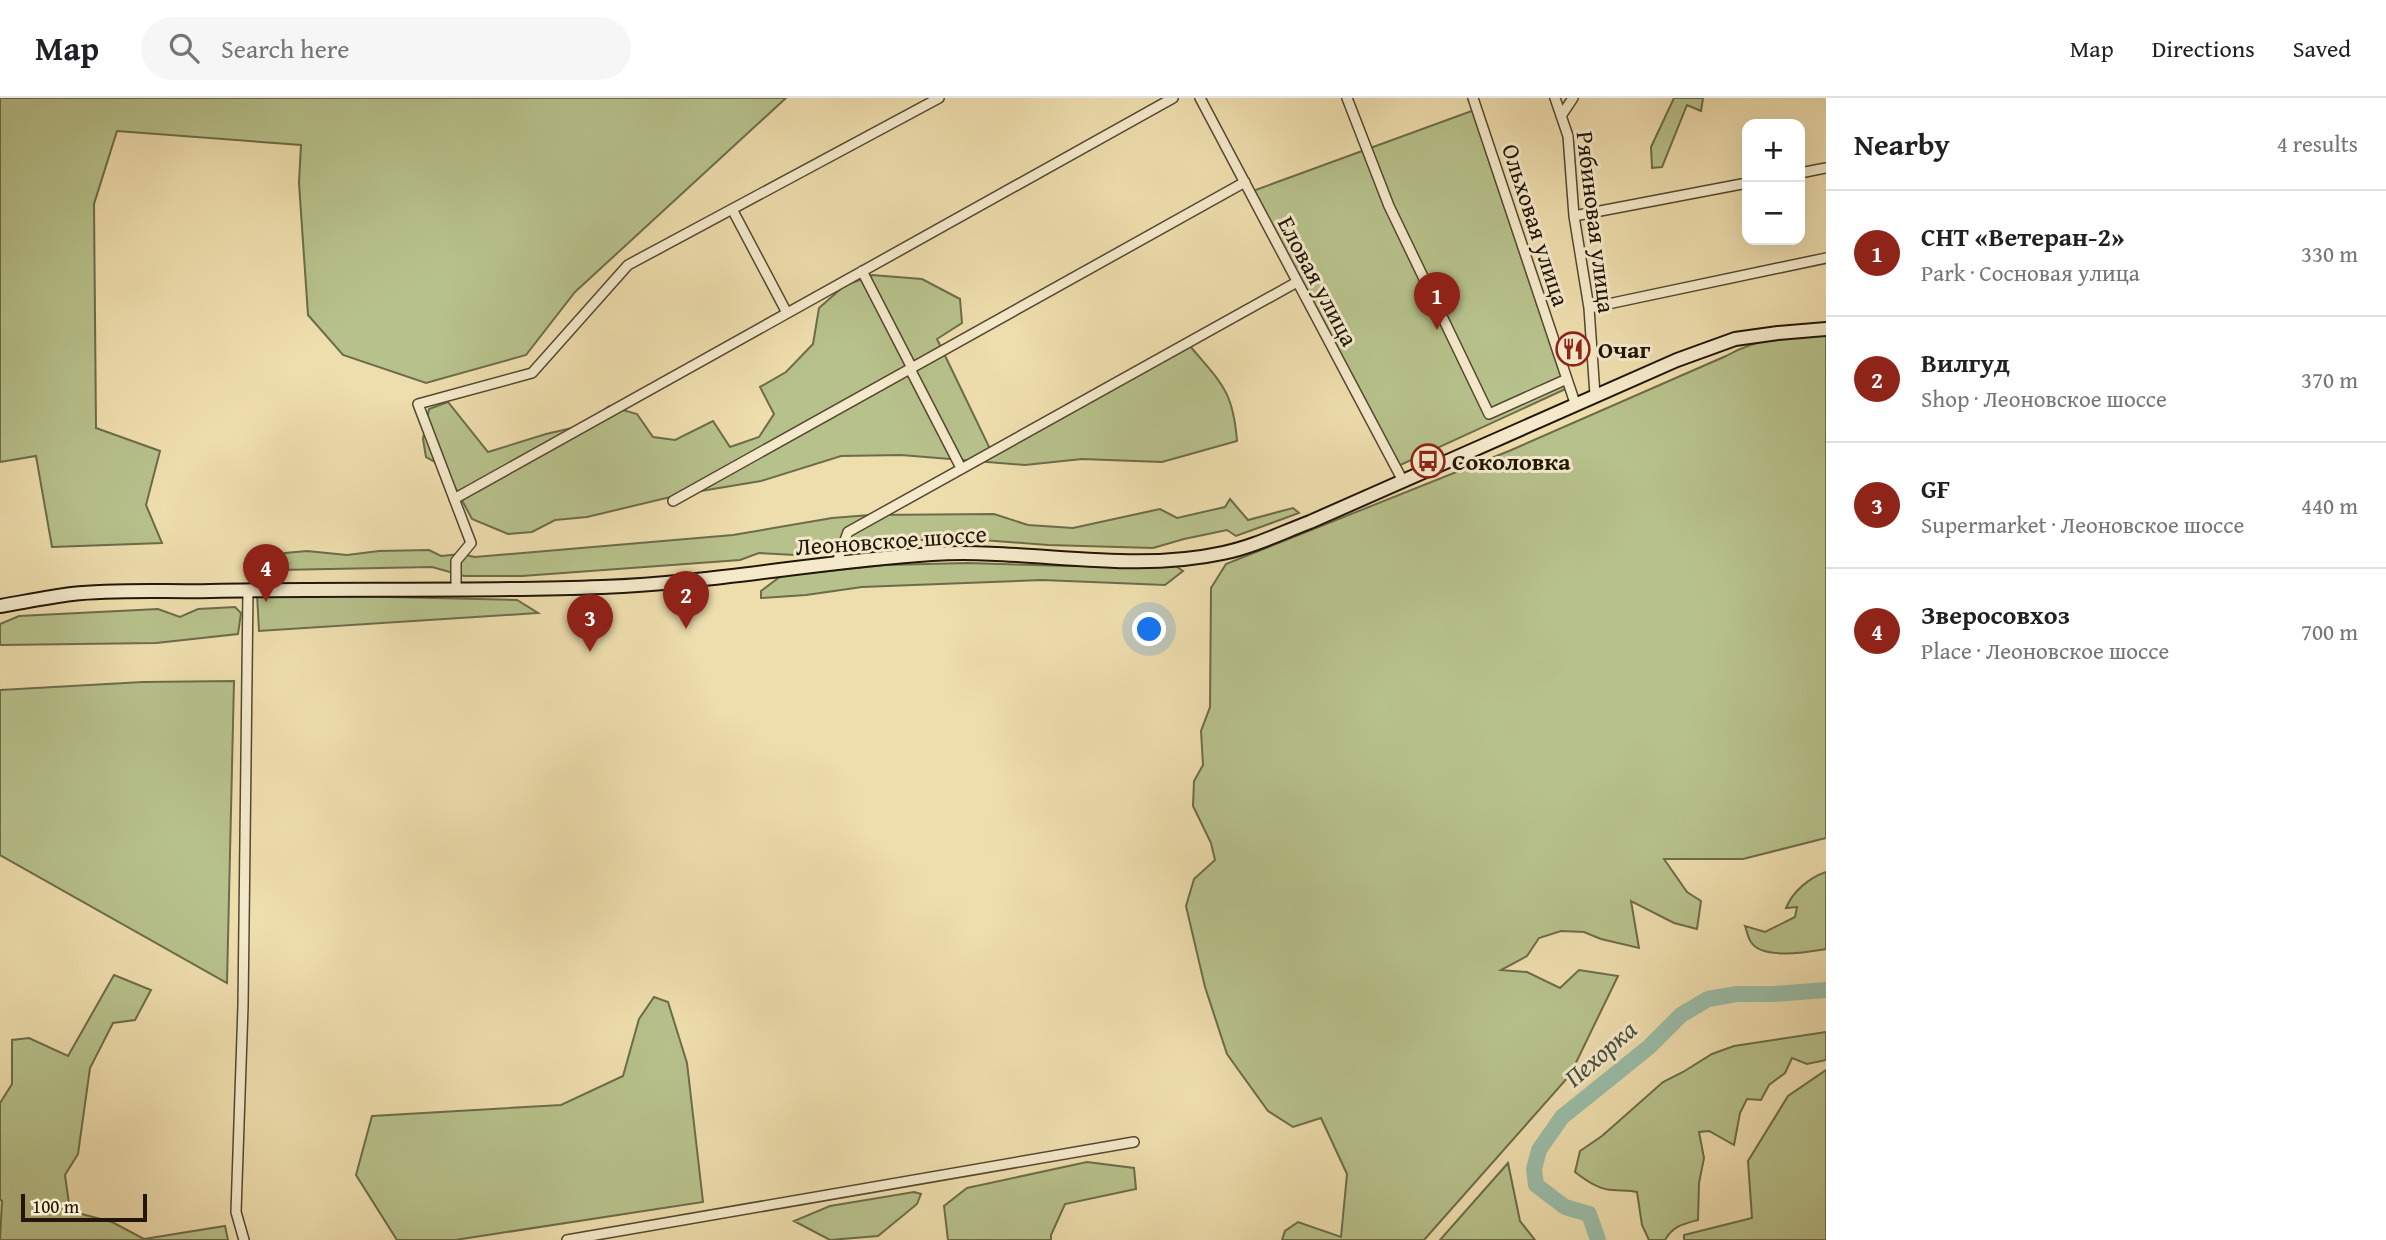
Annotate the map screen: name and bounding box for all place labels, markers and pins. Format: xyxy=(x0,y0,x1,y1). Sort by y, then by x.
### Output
pin: 1 xyxy=(1414,272,1460,330)
restaurant icon: Очаг xyxy=(1554,330,1592,368)
place label: Очаг xyxy=(1598,332,1651,367)
bus stop icon: Соколовка xyxy=(1409,442,1447,480)
place label: Соколовка xyxy=(1452,444,1571,479)
pin: 4 xyxy=(243,544,289,602)
pin: 2 xyxy=(663,571,709,629)
pin: 3 xyxy=(567,594,613,652)

